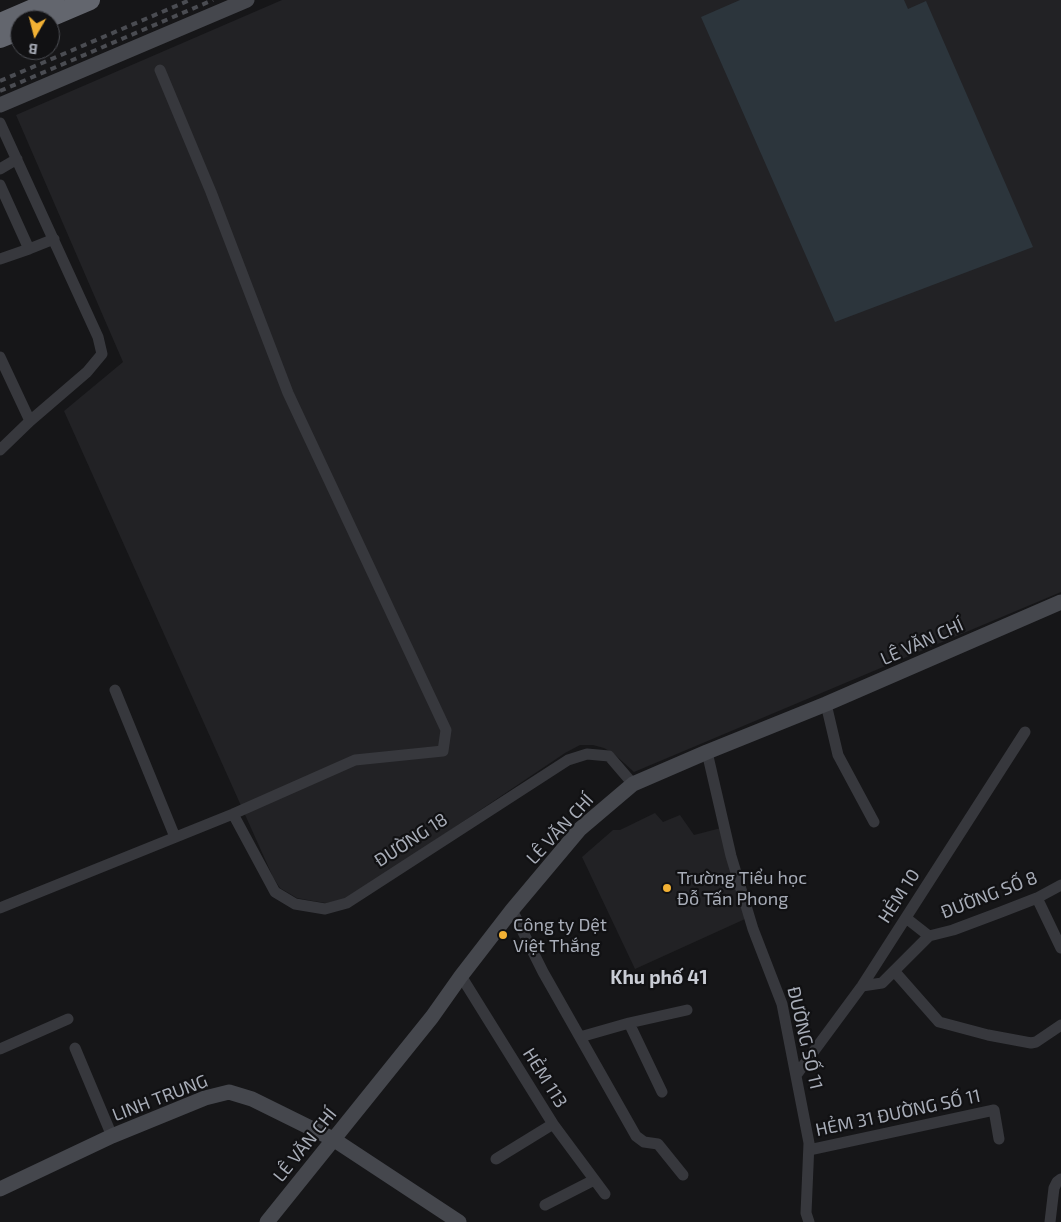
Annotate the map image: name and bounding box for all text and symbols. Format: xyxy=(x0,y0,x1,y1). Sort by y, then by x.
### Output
north arrow xyxy=(10,10,60,60)
text: B xyxy=(27,40,39,58)
street label: LÊ VĂN CHÍ xyxy=(877,614,967,670)
street label: LÊ VĂN CHÍ xyxy=(522,789,598,869)
street label: ĐƯỜNG 18 xyxy=(370,808,452,872)
street label: HẺM 10 xyxy=(874,865,924,927)
place label: Trường Tiểu học Đỗ Tấn Phong xyxy=(677,867,807,910)
street label: ĐƯỜNG SỐ 8 xyxy=(938,867,1040,923)
marker: Trường Tiểu học Đỗ Tấn Phong xyxy=(661,882,673,894)
place label: Công ty Dệt Việt Thắng xyxy=(513,914,607,956)
marker: Công ty Dệt Việt Thắng xyxy=(497,929,509,941)
district label: Khu phố 41 xyxy=(610,967,708,989)
street label: ĐƯỜNG SỐ 11 xyxy=(783,984,827,1092)
street label: HẺM 113 xyxy=(518,1044,572,1112)
street label: LINH TRUNG xyxy=(109,1070,211,1126)
street label: HẺM 31 ĐƯỜNG SỐ 11 xyxy=(814,1085,982,1141)
street label: LÊ VĂN CHÍ xyxy=(269,1104,341,1186)

